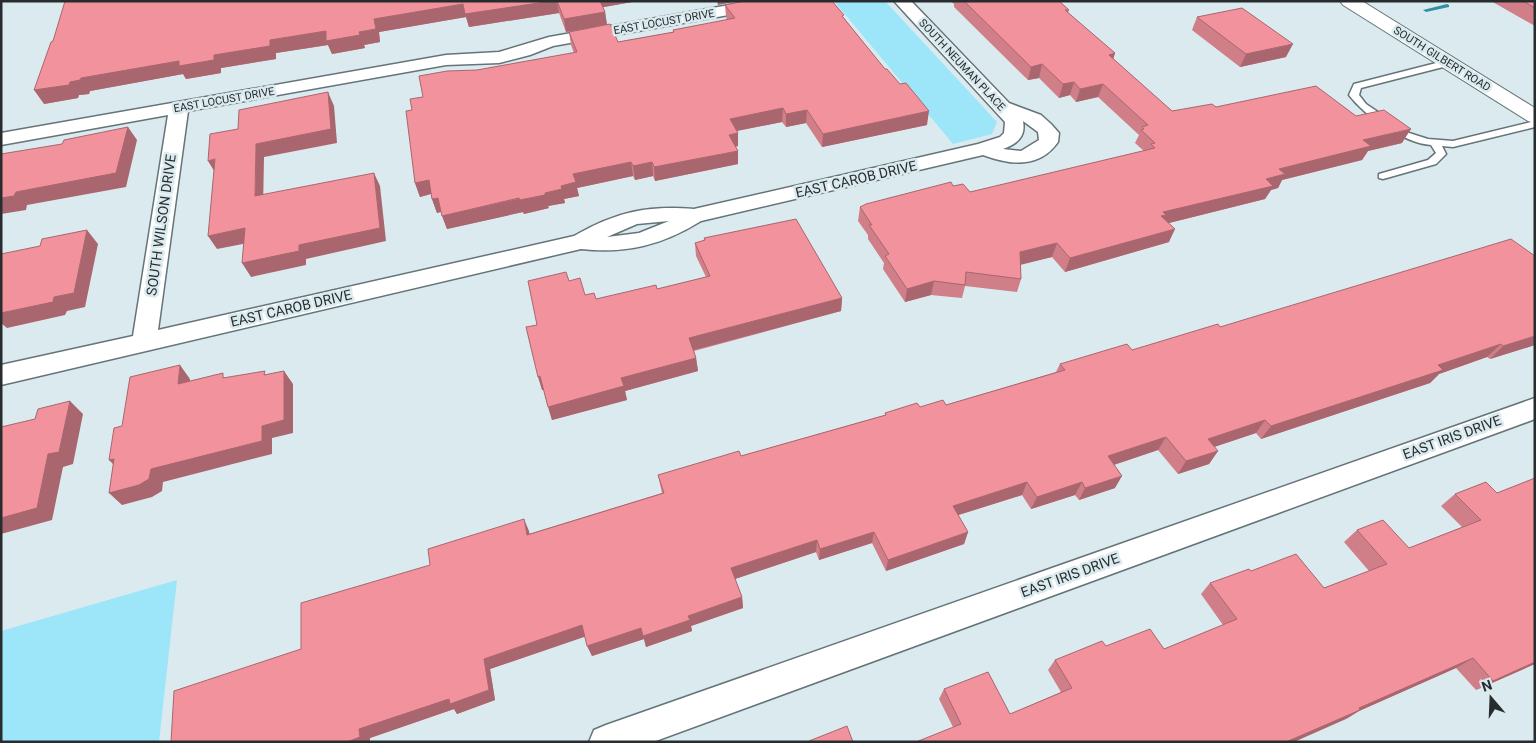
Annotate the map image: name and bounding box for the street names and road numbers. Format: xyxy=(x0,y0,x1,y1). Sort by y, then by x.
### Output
street label: EAST LOCUST DRIVE xyxy=(612,7,716,37)
street label: SOUTH NEUMAN PLACE xyxy=(916,16,1008,114)
street label: SOUTH GILBERT ROAD xyxy=(1391,24,1493,94)
street label: EAST LOCUST DRIVE xyxy=(172,85,276,115)
street label: SOUTH WILSON DRIVE xyxy=(143,153,179,297)
street label: EAST CAROB DRIVE xyxy=(794,157,918,201)
street label: EAST CAROB DRIVE xyxy=(229,286,353,330)
street label: EAST IRIS DRIVE xyxy=(1401,412,1503,462)
street label: EAST IRIS DRIVE xyxy=(1019,550,1121,600)

